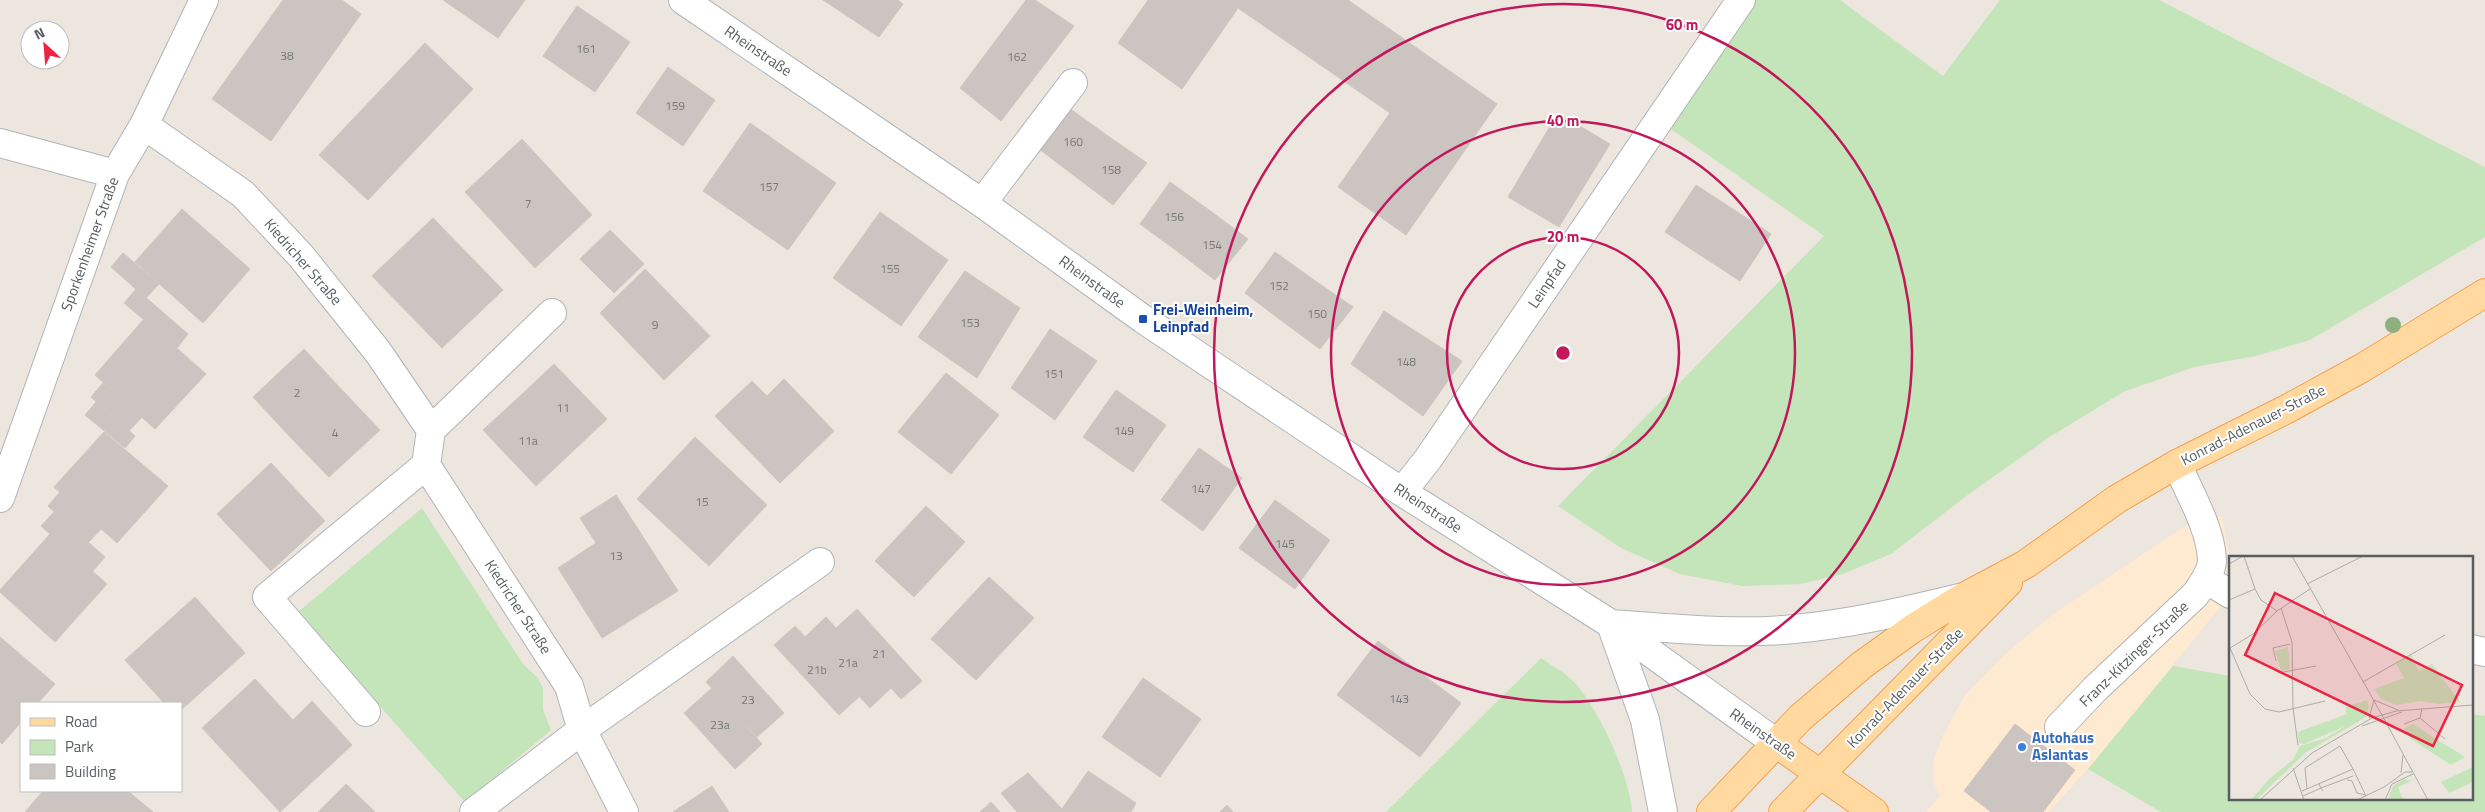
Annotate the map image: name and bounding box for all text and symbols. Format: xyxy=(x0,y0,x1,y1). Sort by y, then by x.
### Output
text: 60 m xyxy=(1666,13,1698,36)
street label: Rheinstraße xyxy=(720,19,797,82)
north arrow xyxy=(20,20,70,70)
text: N xyxy=(30,21,48,44)
house number: 161 xyxy=(576,39,596,58)
house number: 38 xyxy=(280,46,294,65)
house number: 162 xyxy=(1007,47,1027,66)
house number: 159 xyxy=(665,96,685,115)
text: 40 m xyxy=(1547,109,1579,132)
house number: 160 xyxy=(1063,132,1083,151)
house number: 158 xyxy=(1101,160,1121,179)
street label: Sporkenheimer Straße xyxy=(55,173,125,314)
house number: 157 xyxy=(759,177,779,196)
house number: 7 xyxy=(525,194,531,213)
house number: 156 xyxy=(1164,207,1184,226)
street label: Kiedricher Straße xyxy=(259,213,348,310)
text: 20 m xyxy=(1547,225,1579,248)
house number: 154 xyxy=(1202,235,1222,254)
street label: Rheinstraße xyxy=(1054,250,1130,314)
street label: Leinpfad xyxy=(1522,255,1571,313)
house number: 155 xyxy=(880,259,900,278)
house number: 152 xyxy=(1269,276,1289,295)
place label: Frei-Weinheim, Leinpfad xyxy=(1153,298,1254,338)
house number: 150 xyxy=(1307,304,1327,323)
house number: 153 xyxy=(960,313,980,332)
marker: Frei-Weinheim, Leinpfad xyxy=(1137,313,1149,325)
house number: 9 xyxy=(652,315,659,334)
centre of rings xyxy=(1554,344,1572,362)
house number: 148 xyxy=(1396,352,1416,371)
house number: 151 xyxy=(1044,364,1064,383)
street label: Konrad-Adenauer-Straße xyxy=(2176,378,2329,471)
house number: 2 xyxy=(294,383,300,402)
house number: 11 xyxy=(556,398,570,417)
house number: 149 xyxy=(1114,421,1134,440)
house number: 4 xyxy=(332,423,339,442)
house number: 11a xyxy=(518,431,538,450)
street label: Rheinstraße xyxy=(1390,477,1467,538)
house number: 147 xyxy=(1191,479,1211,498)
house number: 15 xyxy=(695,492,709,511)
house number: 145 xyxy=(1275,534,1295,553)
house number: 13 xyxy=(609,546,623,565)
street label: Kiedricher Straße xyxy=(479,555,558,659)
inset map xyxy=(2229,556,2472,800)
street label: Franz-Kitzinger-Straße xyxy=(2074,595,2194,712)
street label: Konrad-Adenauer-Straße xyxy=(1841,622,1968,753)
house number: 21 xyxy=(872,644,886,663)
house number: 21a xyxy=(838,653,858,672)
house number: 21b xyxy=(807,660,827,679)
house number: 143 xyxy=(1389,689,1409,708)
house number: 23 xyxy=(741,690,755,709)
legend xyxy=(20,702,182,792)
street label: Rheinstraße xyxy=(1725,702,1802,765)
text: Road xyxy=(65,710,97,733)
house number: 23a xyxy=(710,715,730,734)
place label: Autohaus Aslantas xyxy=(2032,726,2094,766)
text: Park xyxy=(65,735,94,758)
marker: Autohaus Aslantas xyxy=(2016,741,2028,753)
text: Building xyxy=(65,760,116,783)

